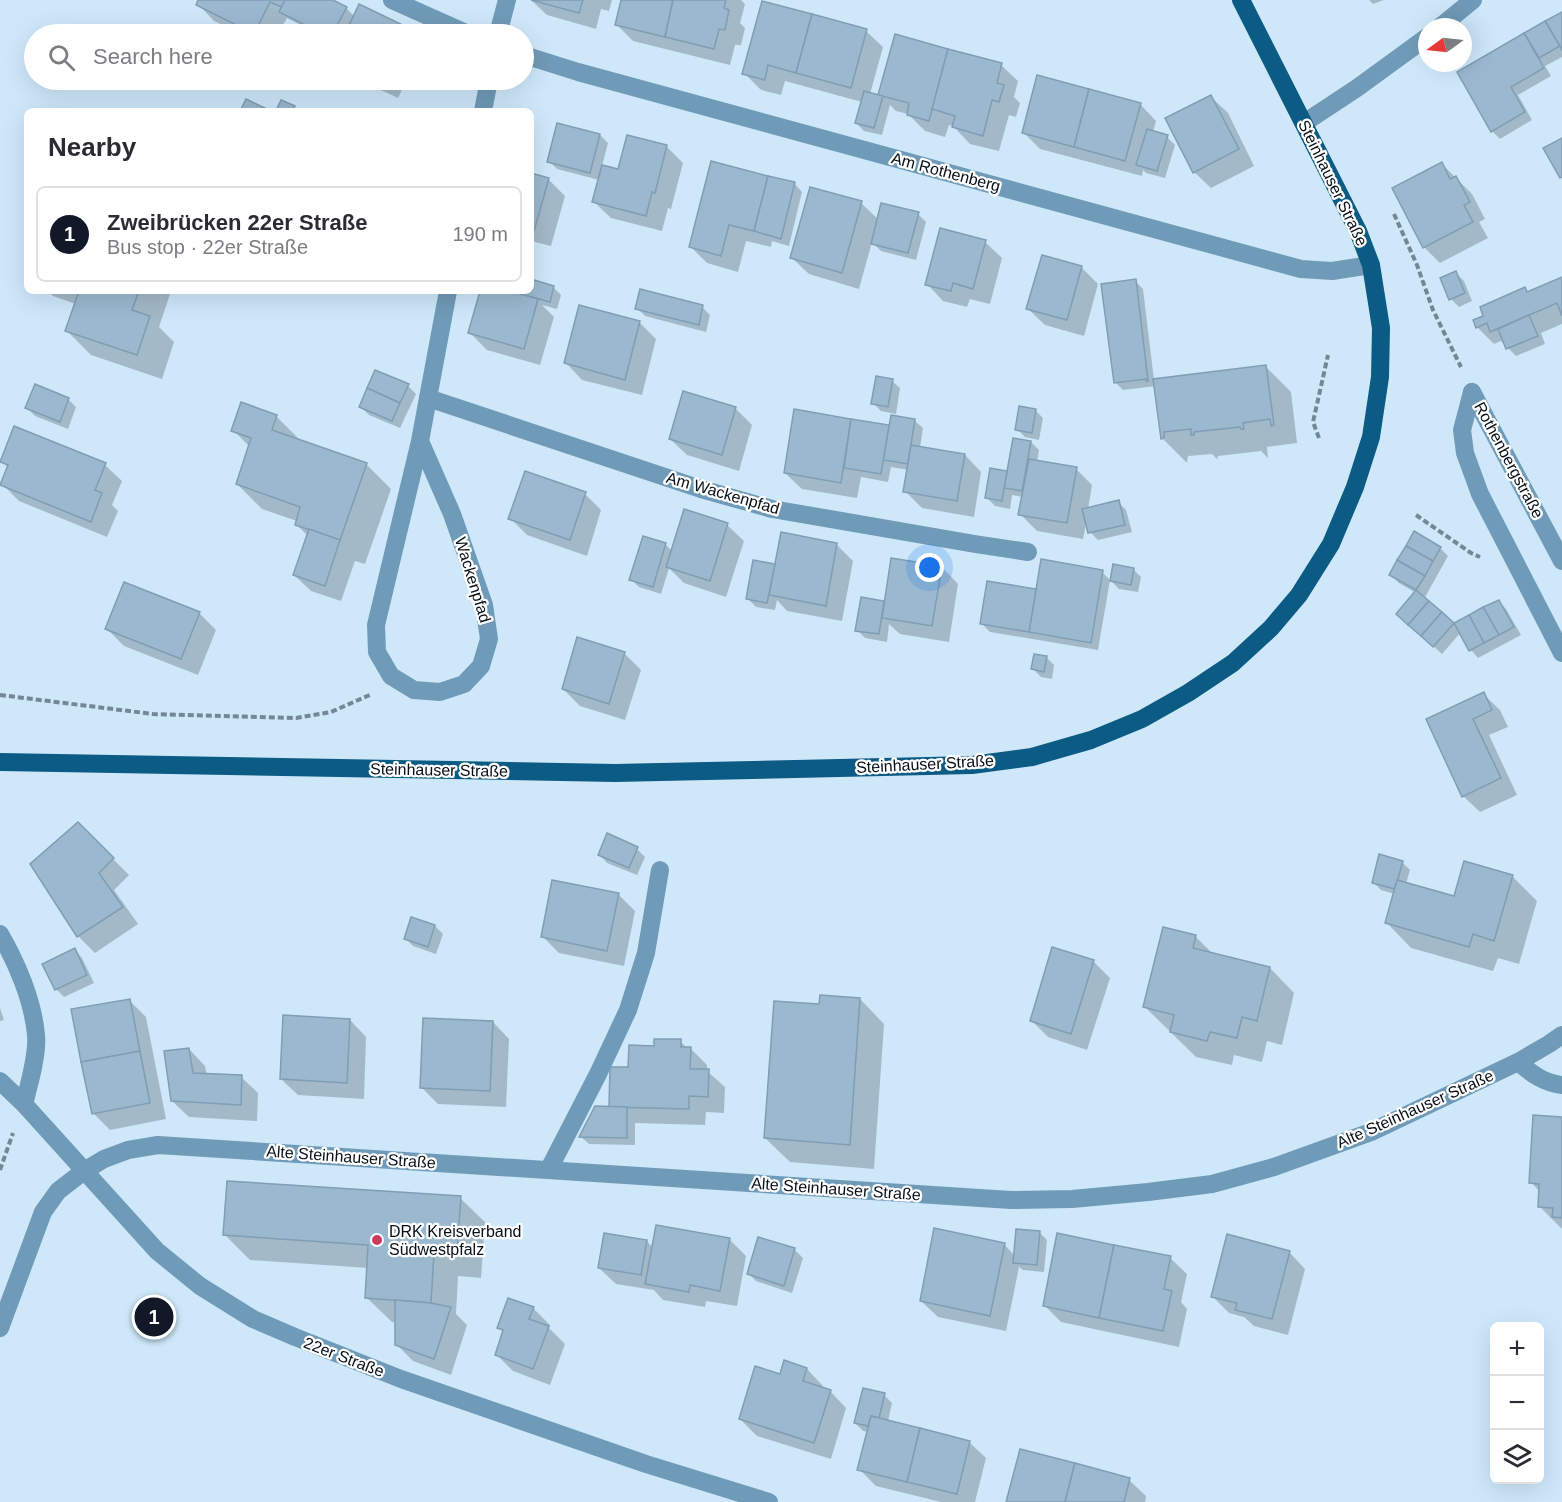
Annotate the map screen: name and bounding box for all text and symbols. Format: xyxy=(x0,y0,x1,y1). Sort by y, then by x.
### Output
north arrow xyxy=(1418,18,1472,72)
search box xyxy=(24,24,534,90)
icon: search xyxy=(45,41,78,74)
text: Search here xyxy=(93,44,213,69)
street label: Steinhauser Straße xyxy=(1295,117,1371,249)
text: Nearby xyxy=(48,132,136,162)
street label: Am Rothenberg xyxy=(890,149,1002,195)
text: Zweibrücken 22er Straße xyxy=(107,210,367,235)
text: 1 xyxy=(64,223,75,245)
text: 190 m xyxy=(452,223,508,245)
text: Bus stop · 22er Straße xyxy=(107,236,308,258)
street label: Rothenbergstraße xyxy=(1471,399,1547,521)
street label: Am Wackenpfad xyxy=(665,469,781,517)
street label: Wackenpfad xyxy=(452,535,494,625)
your location xyxy=(915,553,944,582)
street label: Steinhauser Straße xyxy=(856,752,994,776)
street label: Steinhauser Straße xyxy=(370,760,508,780)
street label: Alte Steinhauser Straße xyxy=(1334,1067,1496,1151)
street label: Alte Steinhauser Straße xyxy=(266,1143,436,1171)
street label: Alte Steinhauser Straße xyxy=(751,1175,921,1203)
place label: DRK Kreisverband Südwestpfalz xyxy=(389,1223,522,1258)
marker: DRK Kreisverband Südwestpfalz xyxy=(370,1233,384,1247)
pin: 1 xyxy=(134,1294,174,1340)
map controls xyxy=(1490,1322,1544,1484)
button: + xyxy=(1490,1322,1544,1376)
street label: 22er Straße xyxy=(302,1334,387,1380)
button: − xyxy=(1490,1376,1544,1430)
button: layers xyxy=(1490,1430,1544,1484)

